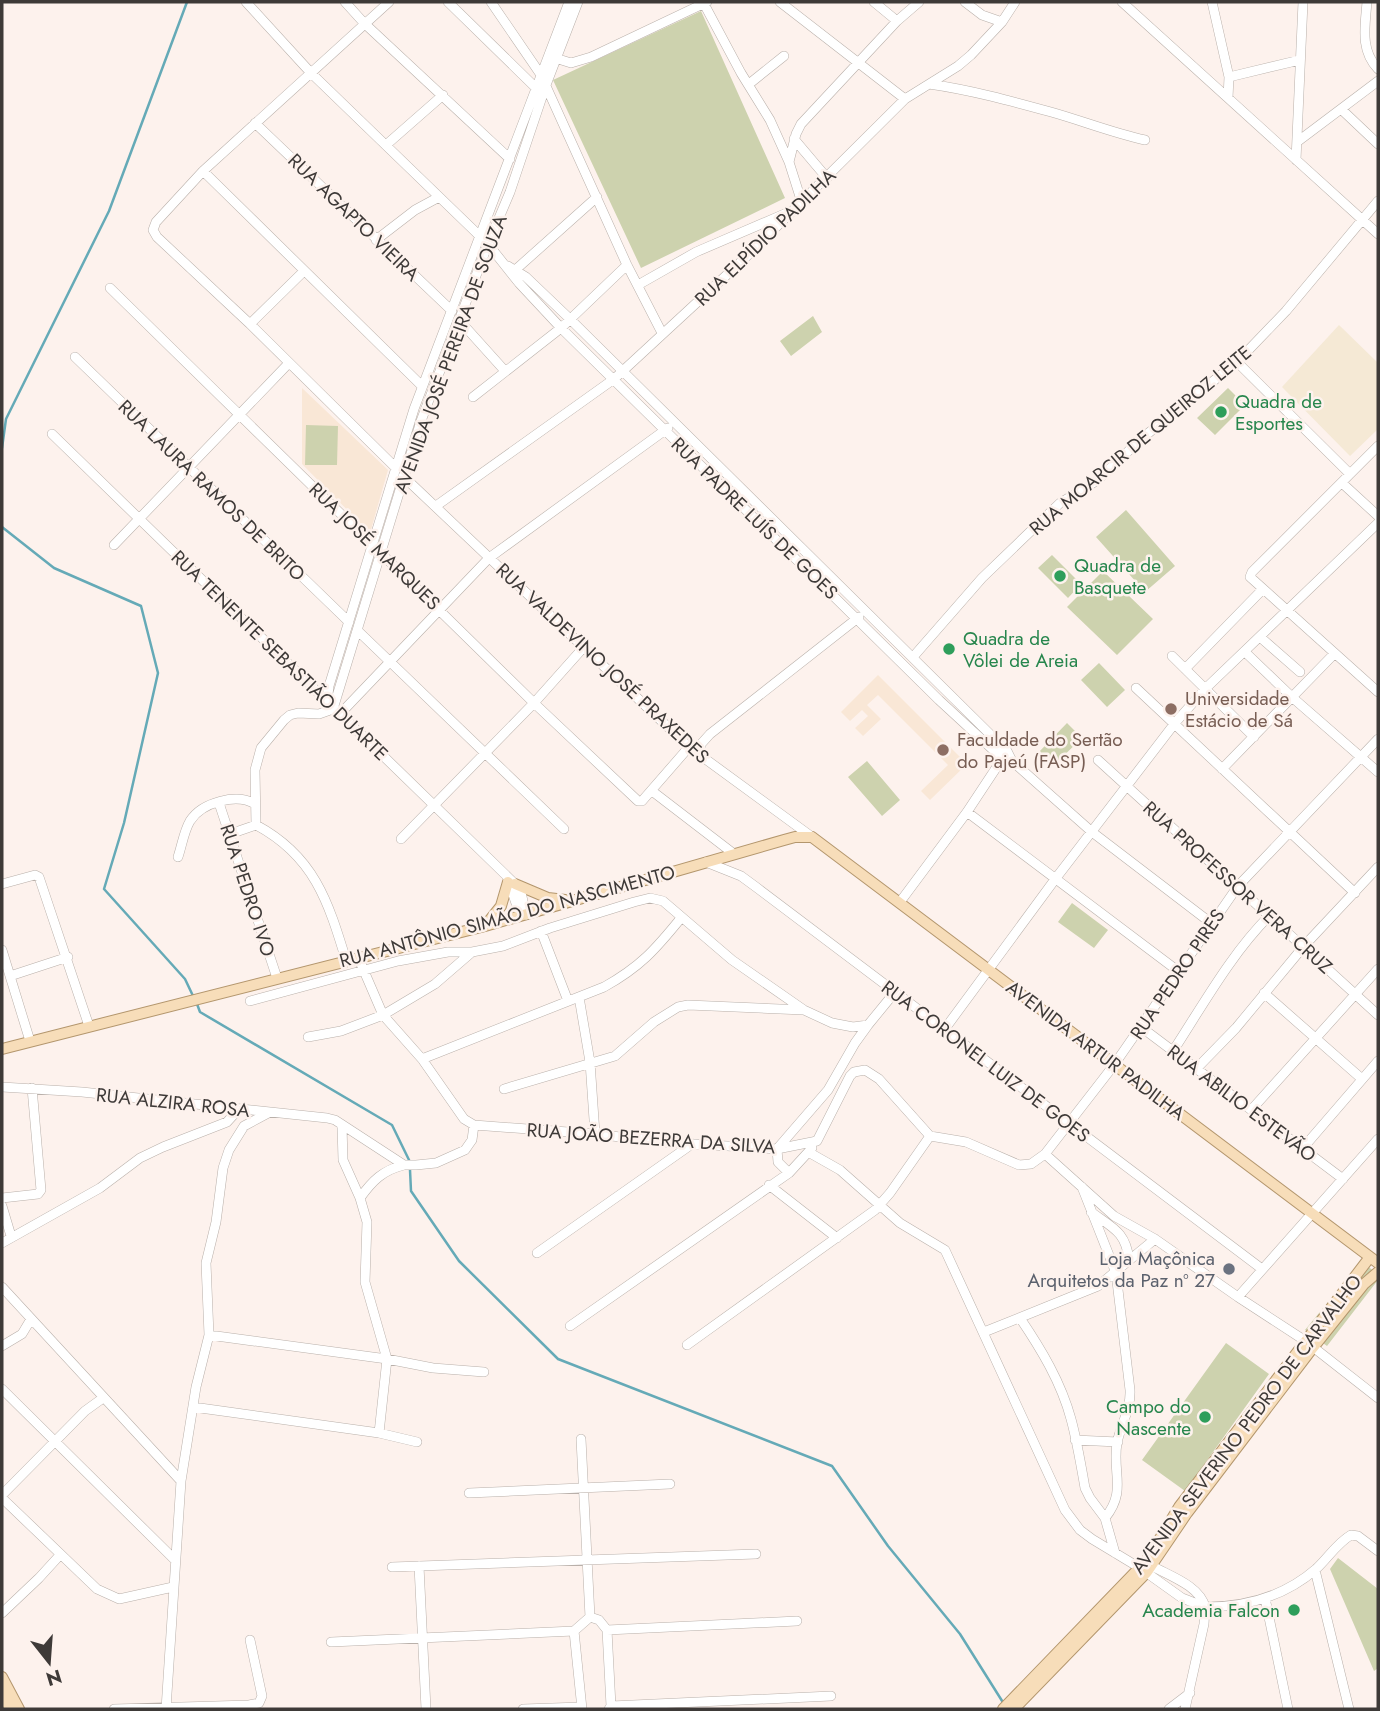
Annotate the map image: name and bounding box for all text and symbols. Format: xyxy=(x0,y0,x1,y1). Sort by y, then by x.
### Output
street label: RUA AGAPTO VIEIRA xyxy=(282,147,426,288)
street label: RUA ELPÍDIO PADILHA xyxy=(689,162,842,312)
street label: AVENIDA JOSÉ PEREIRA DE SOUZA xyxy=(387,211,514,497)
street label: RUA MOARCIR DE QUEIROZ LEITE xyxy=(1023,339,1257,542)
place label: Quadra de Esportes xyxy=(1235,388,1322,437)
street label: RUA LAURA RAMOS DE BRITO xyxy=(112,394,311,587)
marker: Quadra de Esportes xyxy=(1213,404,1229,420)
street label: RUA PADRE LUÍS DE GOES xyxy=(665,431,844,606)
street label: RUA JOSÉ MARQUES xyxy=(303,476,446,616)
street label: RUA TENENTE SEBASTIÃO DUARTE xyxy=(165,544,394,767)
place label: Quadra de Basquete xyxy=(1074,552,1161,601)
street label: RUA VALDEVINO JOSÉ PRAXEDES xyxy=(490,557,715,770)
marker: Quadra de Basquete xyxy=(1052,568,1068,584)
place label: Quadra de Vôlei de Areia xyxy=(963,625,1078,674)
marker: Quadra de Vôlei de Areia xyxy=(941,641,957,657)
place label: Universidade Estácio de Sá xyxy=(1185,685,1293,734)
marker: Universidade Estácio de Sá xyxy=(1163,701,1179,717)
place label: Faculdade do Sertão do Pajeú (FASP) xyxy=(957,726,1123,775)
marker: Faculdade do Sertão do Pajeú (FASP) xyxy=(935,742,951,758)
street label: RUA PROFESSOR VERA CRUZ xyxy=(1137,795,1338,980)
street label: RUA PEDRO IVO xyxy=(213,820,282,960)
street label: RUA ANTÔNIO SIMÃO DO NASCIMENTO xyxy=(336,859,678,974)
street label: RUA PEDRO PIRES xyxy=(1124,904,1231,1045)
street label: RUA CORONEL LUIZ DE GOES xyxy=(876,974,1096,1149)
street label: AVENIDA ARTUR PADILHA xyxy=(1001,974,1191,1127)
street label: RUA ABILIO ESTEVÃO xyxy=(1162,1038,1322,1168)
street label: RUA ALZIRA ROSA xyxy=(95,1081,252,1124)
street label: RUA JOÃO BEZERRA DA SILVA xyxy=(526,1116,777,1161)
place label: Loja Maçônica Arquitetos da Paz nº 27 xyxy=(1028,1245,1215,1294)
marker: Loja Maçônica Arquitetos da Paz nº 27 xyxy=(1221,1261,1237,1277)
street label: AVENIDA SEVERINO PEDRO DE CARVALHO xyxy=(1125,1269,1368,1580)
place label: Campo do Nascente xyxy=(1106,1393,1191,1442)
marker: Campo do Nascente xyxy=(1197,1409,1213,1425)
place label: Academia Falcon xyxy=(1142,1597,1280,1624)
marker: Academia Falcon xyxy=(1286,1602,1302,1618)
north arrow xyxy=(14,1627,84,1697)
text: N xyxy=(43,1663,65,1693)

